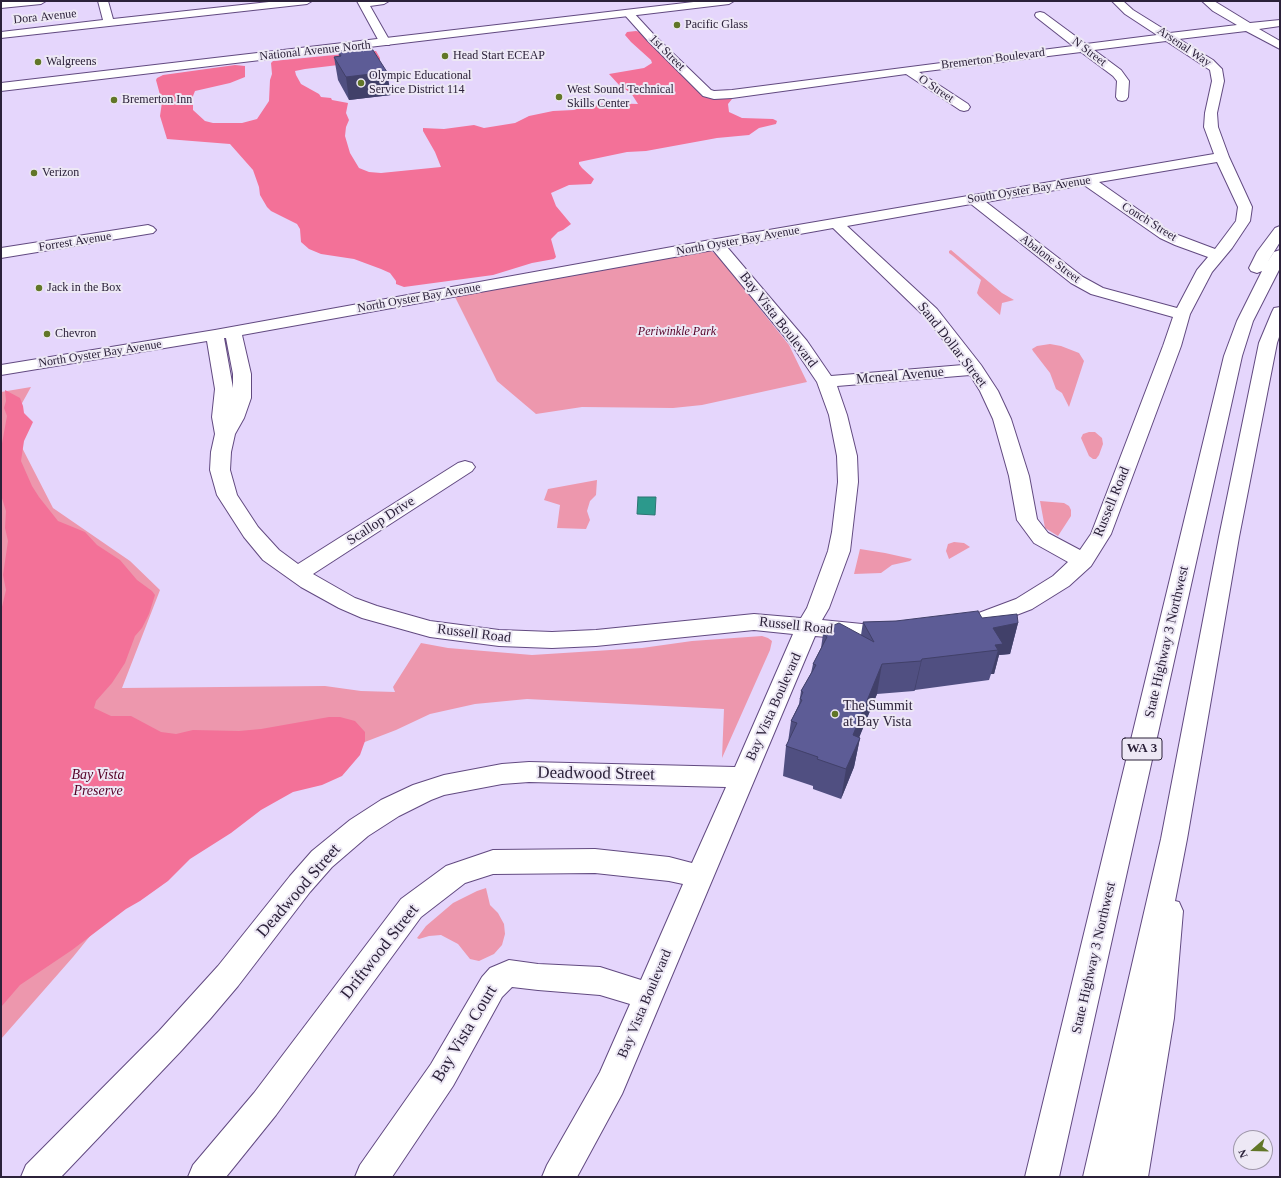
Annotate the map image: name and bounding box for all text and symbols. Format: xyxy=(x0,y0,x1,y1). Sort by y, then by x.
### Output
street label: Dora Avenue xyxy=(13,7,77,27)
place label: Pacific Glass xyxy=(685,18,748,32)
marker: Pacific Glass xyxy=(672,20,682,30)
street label: Arsenal Way xyxy=(1154,24,1214,70)
street label: 1st Street xyxy=(646,32,688,74)
street label: N Street xyxy=(1069,34,1109,70)
street label: National Avenue North xyxy=(259,38,371,64)
street label: Bremerton Boulevard xyxy=(940,45,1046,73)
place label: Head Start ECEAP xyxy=(453,49,545,63)
marker: Head Start ECEAP xyxy=(440,51,450,61)
place label: Walgreens xyxy=(46,55,96,69)
marker: Walgreens xyxy=(33,57,43,67)
place label: Olympic Educational Service District 114 xyxy=(369,69,471,97)
street label: O Street xyxy=(916,72,956,106)
marker: Olympic Educational Service District 114 xyxy=(356,78,366,88)
place label: West Sound Technical Skills Center xyxy=(567,83,674,111)
marker: West Sound Technical Skills Center xyxy=(554,92,564,102)
place label: Bremerton Inn xyxy=(122,93,192,107)
marker: Bremerton Inn xyxy=(109,95,119,105)
place label: Verizon xyxy=(42,166,79,180)
marker: Verizon xyxy=(29,168,39,178)
street label: South Oyster Bay Avenue xyxy=(966,173,1092,207)
street label: Conch Street xyxy=(1119,199,1179,245)
street label: North Oyster Bay Avenue xyxy=(675,223,801,259)
street label: Forrest Avenue xyxy=(38,229,112,255)
street label: Abalone Street xyxy=(1017,232,1083,286)
street label: Bay Vista Boulevard xyxy=(735,269,821,371)
street label: North Oyster Bay Avenue xyxy=(356,280,482,316)
place label: Jack in the Box xyxy=(47,281,121,295)
marker: Jack in the Box xyxy=(34,283,44,293)
street label: Sand Dollar Street xyxy=(914,299,990,391)
park label: Periwinkle Park xyxy=(638,325,716,339)
place label: Chevron xyxy=(55,327,96,341)
marker: Chevron xyxy=(42,329,52,339)
street label: North Oyster Bay Avenue xyxy=(37,337,163,371)
street label: Mcneal Avenue xyxy=(855,364,945,388)
street label: Russell Road xyxy=(1090,464,1134,540)
street label: Scallop Drive xyxy=(344,493,418,549)
street label: State Highway 3 Northwest xyxy=(1141,565,1193,719)
street label: Russell Road xyxy=(758,614,834,638)
street label: Russell Road xyxy=(436,621,512,647)
street label: Bay Vista Boulevard xyxy=(743,650,805,764)
place label: The Summit at Bay Vista xyxy=(843,698,913,730)
marker: The Summit at Bay Vista xyxy=(830,709,840,719)
road number: WA 3 xyxy=(1122,738,1162,760)
street label: Deadwood Street xyxy=(537,763,655,785)
park label: Bay Vista Preserve xyxy=(71,767,125,800)
street label: Deadwood Street xyxy=(253,840,345,942)
street label: State Highway 3 Northwest xyxy=(1068,881,1120,1035)
street label: Driftwood Street xyxy=(337,901,423,1003)
street label: Bay Vista Boulevard xyxy=(614,947,676,1061)
street label: Bay Vista Court xyxy=(428,982,502,1086)
north arrow xyxy=(1233,1130,1273,1170)
text: N xyxy=(1236,1148,1250,1160)

